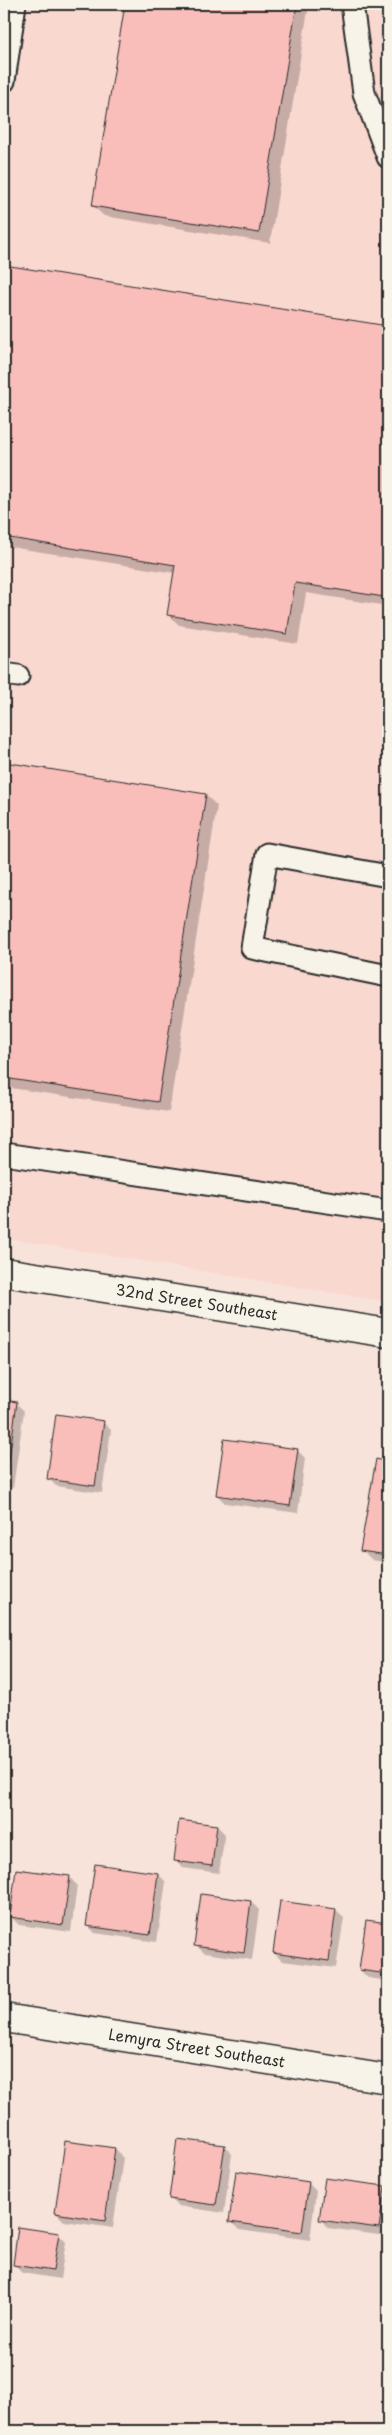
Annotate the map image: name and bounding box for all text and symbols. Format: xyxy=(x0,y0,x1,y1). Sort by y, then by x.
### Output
street label: 32nd Street Southeast xyxy=(114,1277,279,1325)
street label: Lemyra Street Southeast xyxy=(107,2022,287,2072)

